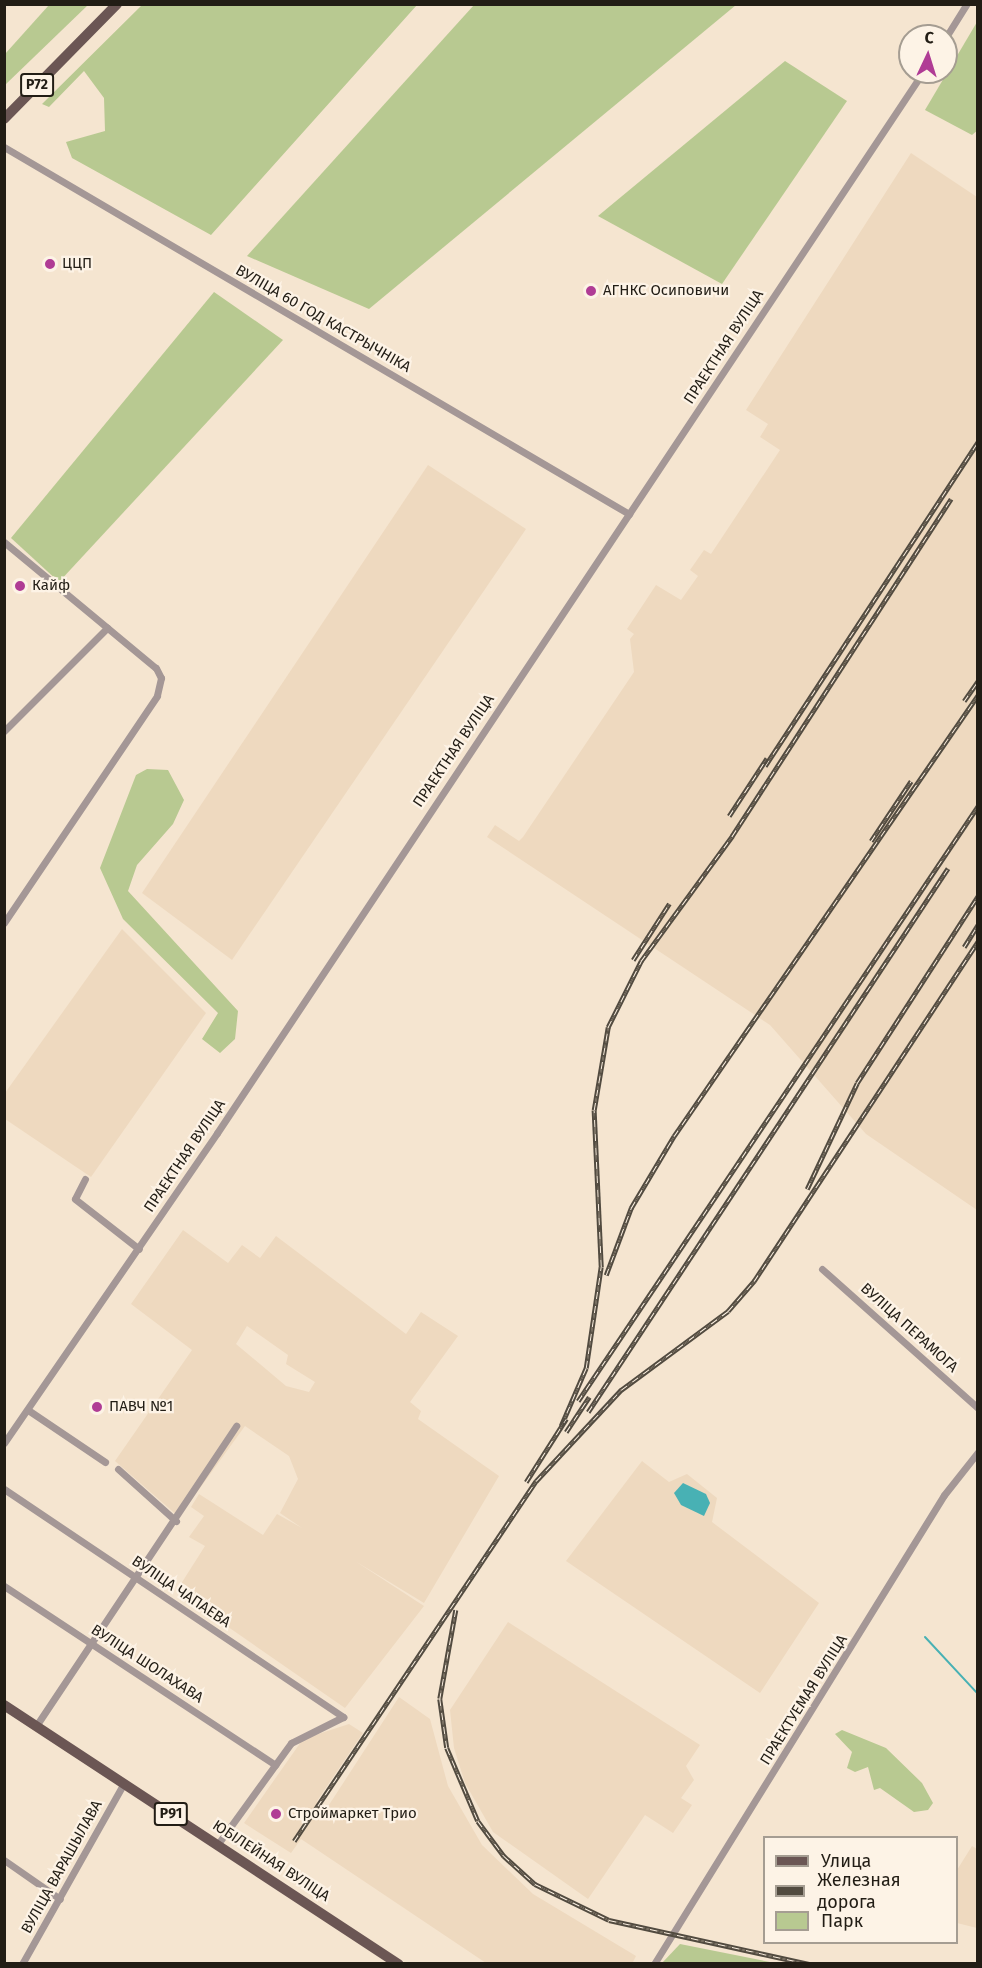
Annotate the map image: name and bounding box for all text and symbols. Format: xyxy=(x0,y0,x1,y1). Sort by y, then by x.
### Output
north arrow xyxy=(898,24,958,84)
text: С xyxy=(924,28,934,47)
road number: Р72 xyxy=(19,74,55,96)
place label: ЦЦП xyxy=(62,255,92,273)
marker: ЦЦП xyxy=(43,257,57,271)
street label: ВУЛІЦА 60 ГОД КАСТРЫЧНІКА xyxy=(232,261,414,377)
place label: АГНКС Осиповичи xyxy=(603,282,729,300)
marker: АГНКС Осиповичи xyxy=(584,284,598,298)
street label: ПРАЕКТНАЯ ВУЛІЦА xyxy=(680,287,768,407)
place label: Кайф xyxy=(32,577,70,595)
marker: Кайф xyxy=(13,579,27,593)
street label: ПРАЕКТНАЯ ВУЛІЦА xyxy=(410,691,498,811)
street label: ПРАЕКТНАЯ ВУЛІЦА xyxy=(141,1096,229,1216)
street label: ВУЛІЦА ПЕРАМОГА xyxy=(857,1280,961,1376)
place label: ПАВЧ №1 xyxy=(109,1398,173,1416)
marker: ПАВЧ №1 xyxy=(90,1400,104,1414)
street label: ВУЛІЦА ЧАПАЕВА xyxy=(128,1552,234,1632)
street label: ВУЛІЦА ШОЛАХАВА xyxy=(88,1621,206,1707)
street label: ПРАЕКТУЕМАЯ ВУЛІЦА xyxy=(757,1632,851,1768)
street label: ВУЛІЦА ВАРАШЫЛАВА xyxy=(18,1797,106,1937)
road number: Р91 xyxy=(153,1803,189,1825)
place label: Строймаркет Трио xyxy=(288,1805,417,1823)
marker: Строймаркет Трио xyxy=(269,1807,283,1821)
street label: ЮБІЛЕЙНАЯ ВУЛІЦА xyxy=(209,1816,333,1906)
legend xyxy=(763,1836,958,1944)
text: Улица xyxy=(821,1850,871,1872)
text: Железная дорога xyxy=(817,1869,901,1913)
text: Парк xyxy=(821,1910,863,1932)

